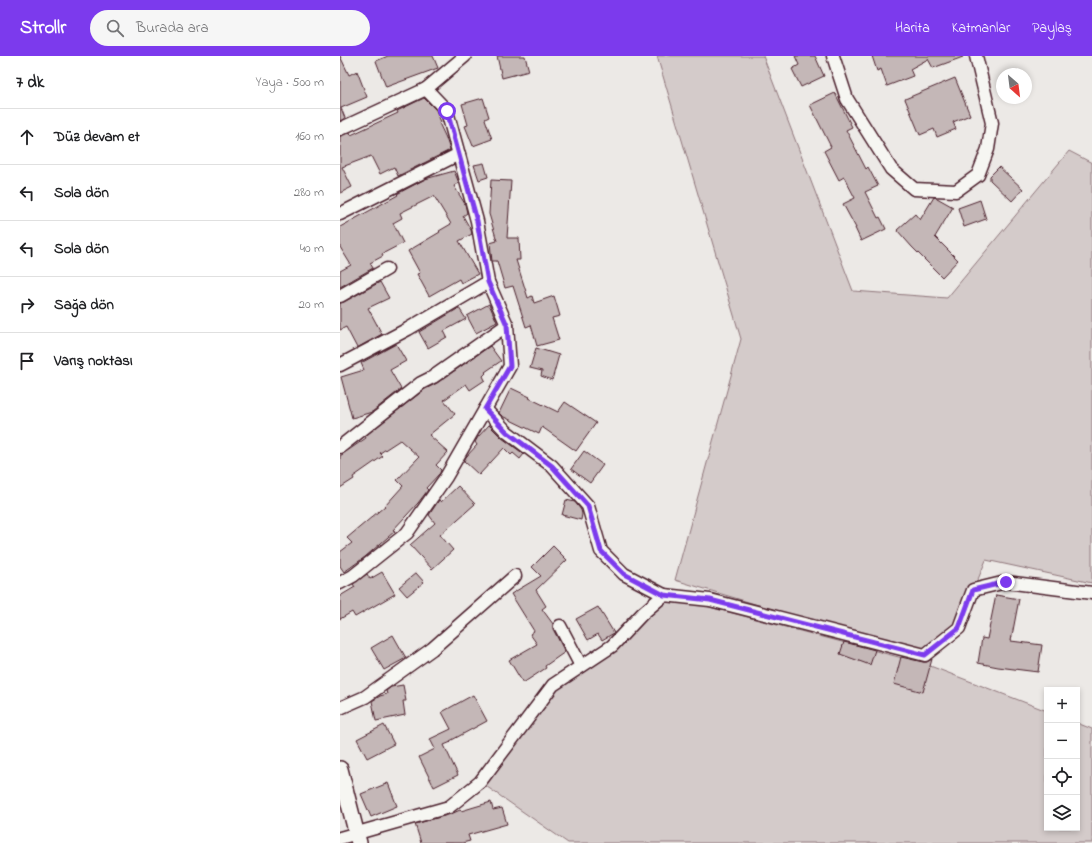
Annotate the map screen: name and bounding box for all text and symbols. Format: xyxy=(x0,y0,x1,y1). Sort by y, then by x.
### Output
search box xyxy=(90,10,370,46)
text: Strollr xyxy=(20,15,66,42)
icon: search xyxy=(104,17,126,39)
text: Burada ara xyxy=(136,17,209,39)
text: Harita xyxy=(895,18,930,39)
text: Katmanlar xyxy=(952,18,1010,39)
text: Paylaş xyxy=(1032,18,1072,39)
north arrow xyxy=(996,68,1032,104)
text: 7 dk xyxy=(16,70,44,95)
text: Yaya · 500 m xyxy=(255,73,324,92)
route start xyxy=(438,102,456,120)
icon: ahead xyxy=(16,126,38,148)
text: Düz devam et xyxy=(54,126,140,148)
text: 160 m xyxy=(295,127,324,146)
icon: left xyxy=(16,182,38,204)
text: Sola dön xyxy=(54,182,109,204)
text: 280 m xyxy=(294,183,324,202)
icon: left xyxy=(16,238,38,260)
text: Sola dön xyxy=(54,238,109,260)
text: 40 m xyxy=(300,239,324,258)
icon: right xyxy=(16,294,38,316)
text: Sağa dön xyxy=(54,294,114,316)
text: 20 m xyxy=(299,295,324,314)
icon: arrive xyxy=(16,350,38,372)
text: Varış noktası xyxy=(54,350,133,372)
route end xyxy=(997,573,1015,591)
map controls xyxy=(1044,687,1080,831)
button: + xyxy=(1044,687,1080,723)
button: − xyxy=(1044,723,1080,759)
button: locate xyxy=(1044,759,1080,795)
button: layers xyxy=(1044,795,1080,831)

